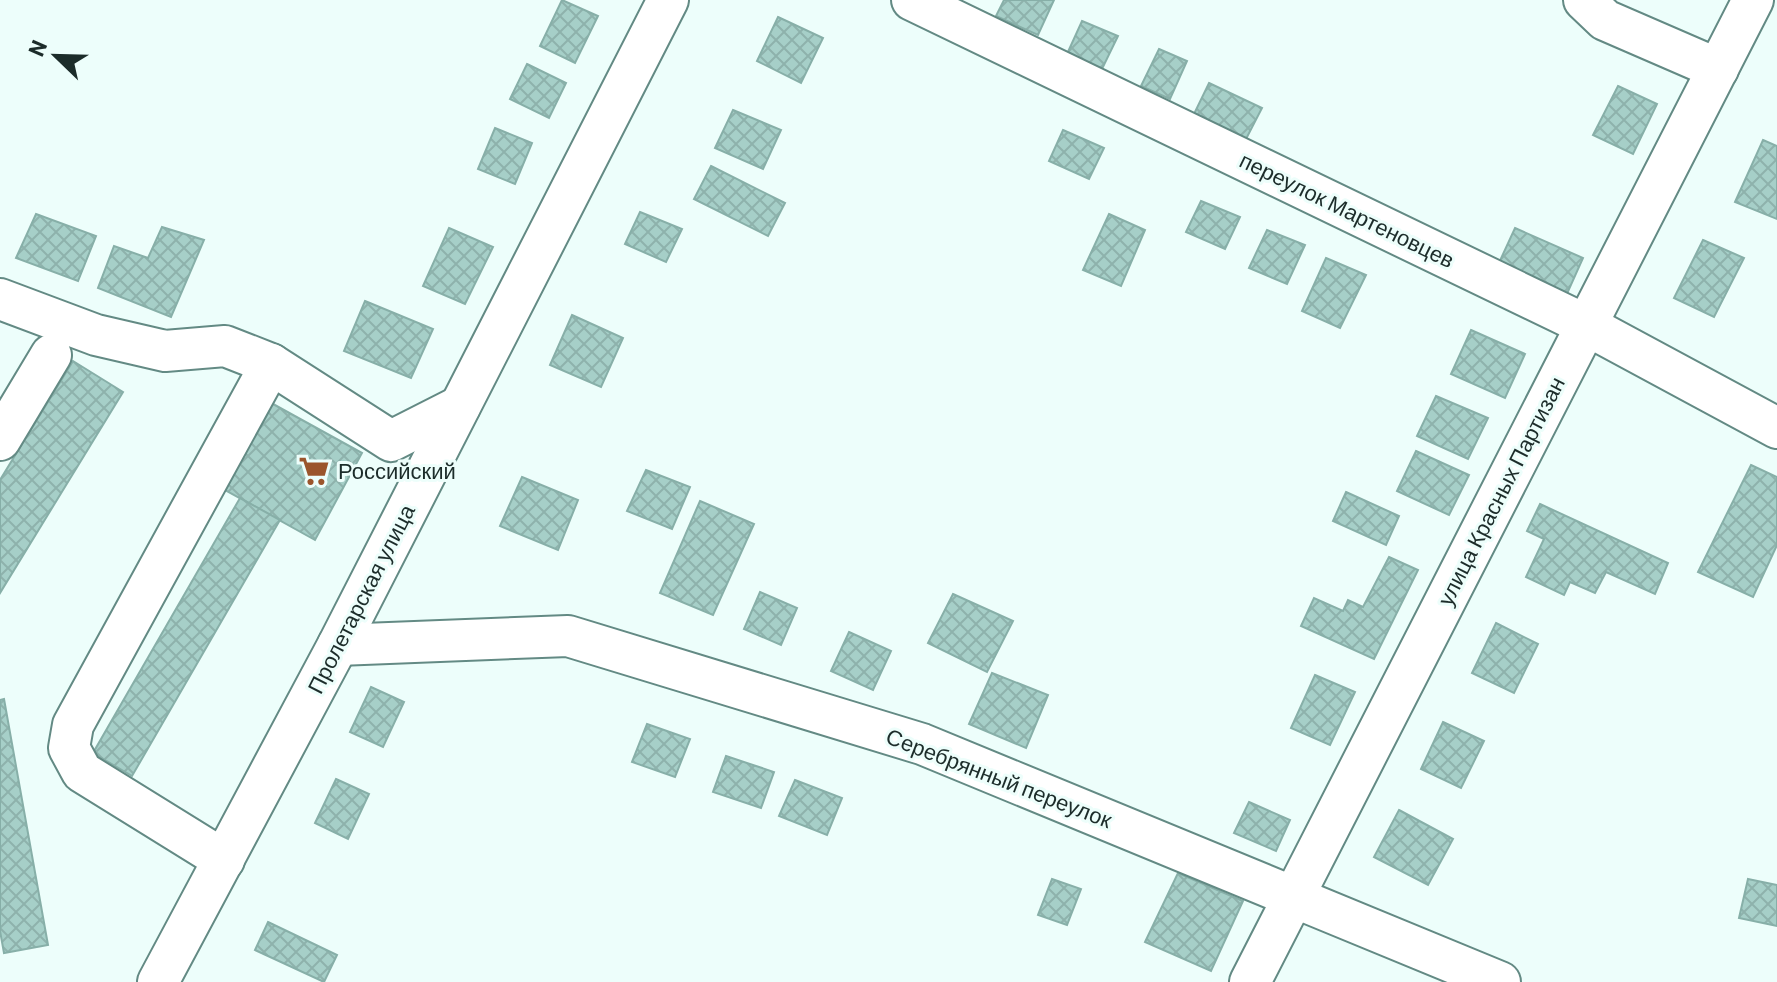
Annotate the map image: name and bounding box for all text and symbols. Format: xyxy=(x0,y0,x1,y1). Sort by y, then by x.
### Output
north arrow xyxy=(16,16,96,96)
text: N xyxy=(22,36,51,60)
street label: переулок Мартеновцев xyxy=(1236,146,1459,273)
street label: улица Красных Партизан xyxy=(1431,372,1570,610)
supermarket icon: Российский xyxy=(297,454,331,488)
place label: Российский xyxy=(338,457,456,483)
street label: Пролетарская улица xyxy=(301,499,420,698)
street label: Серебрянный переулок xyxy=(883,722,1116,833)

